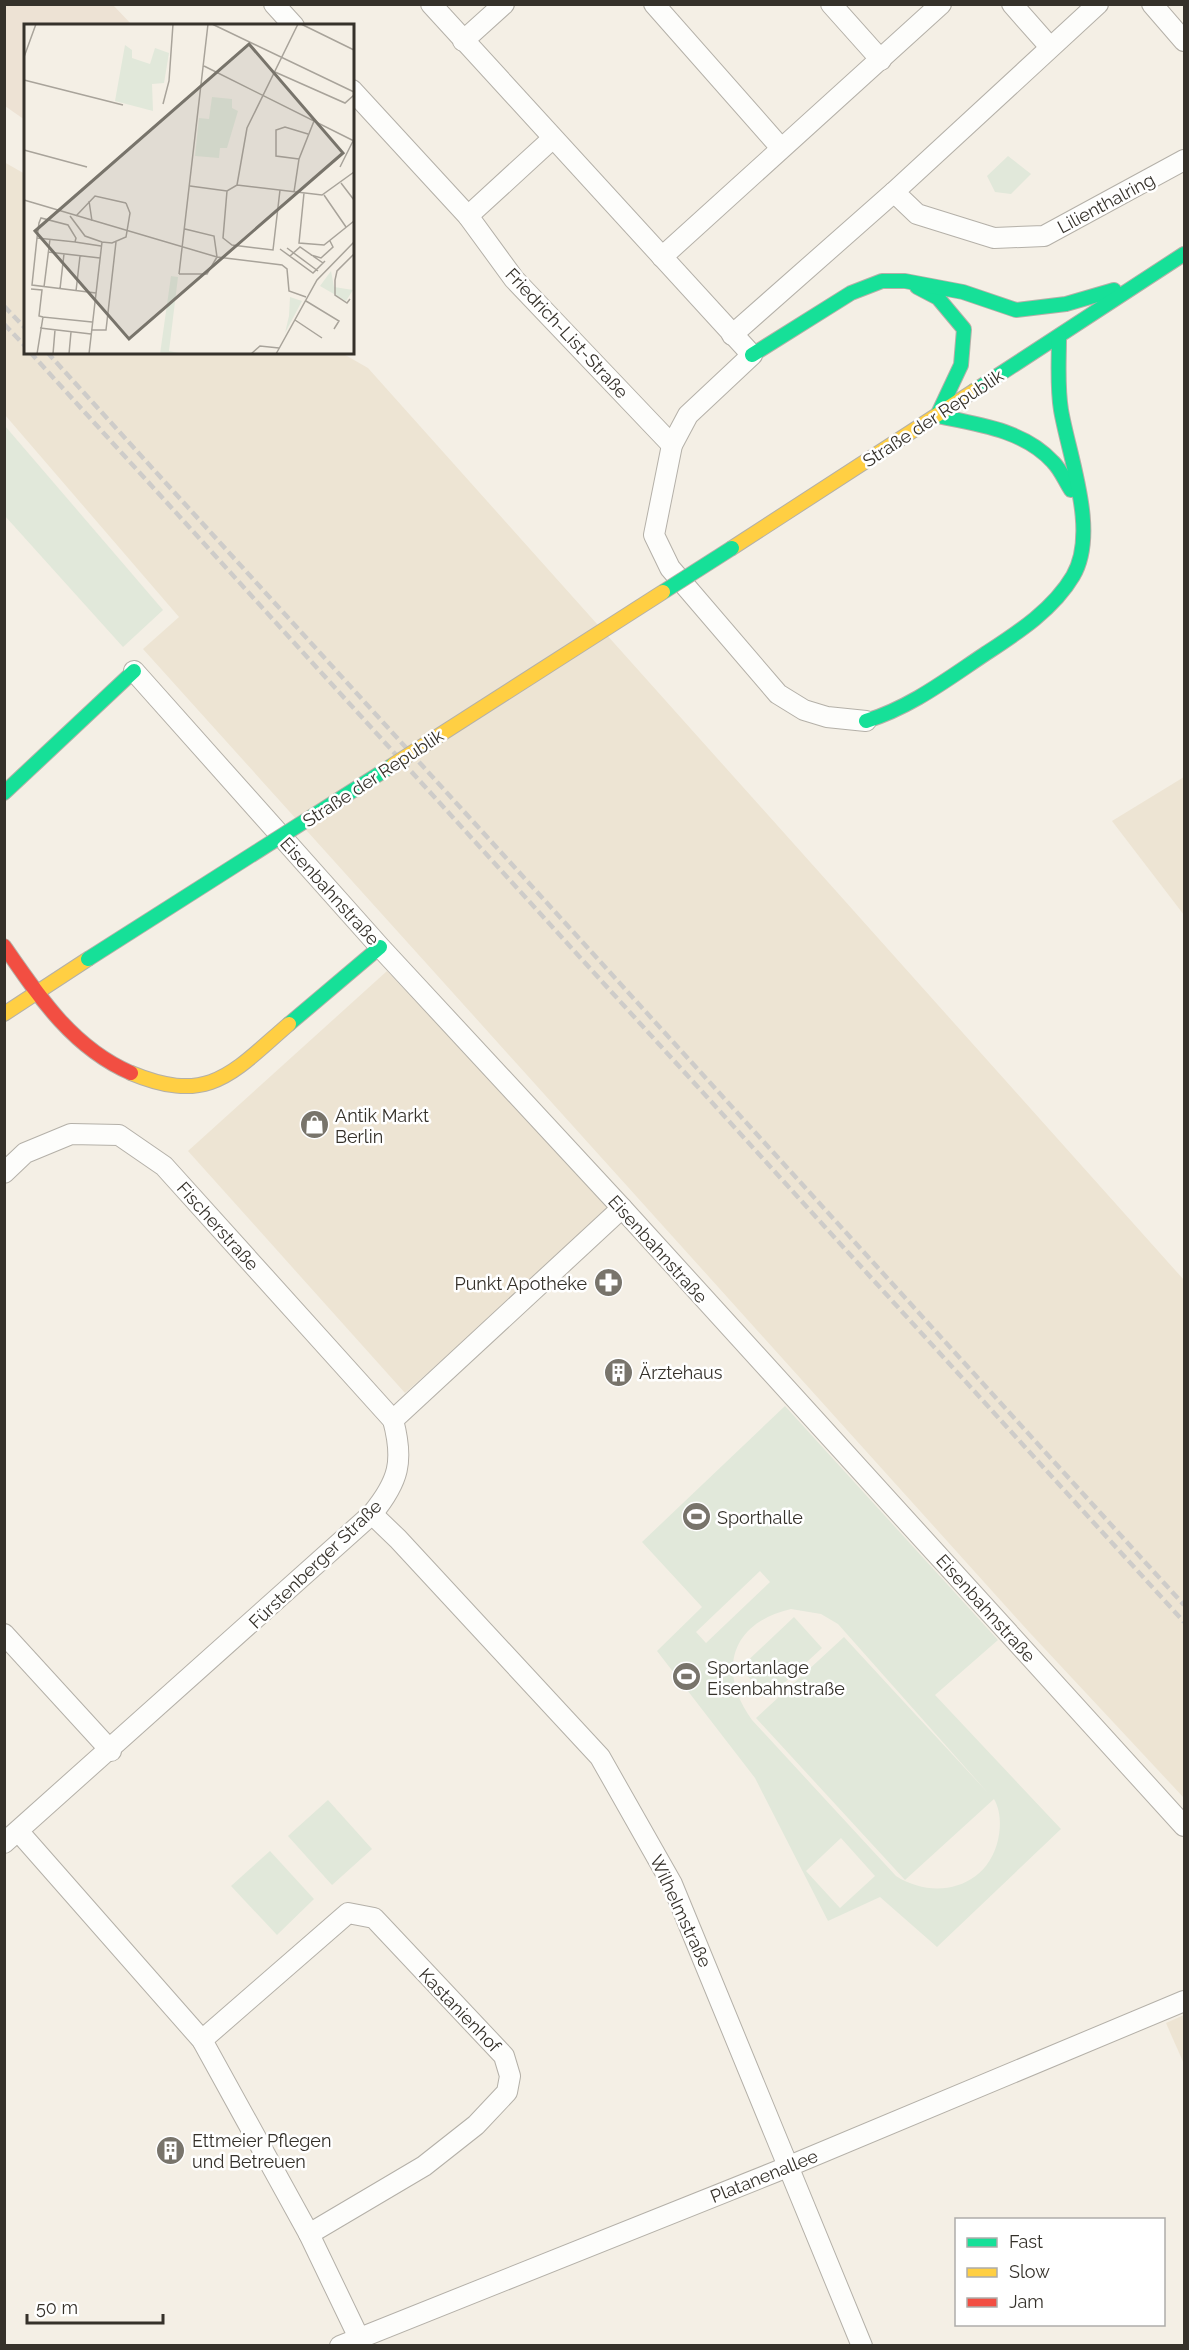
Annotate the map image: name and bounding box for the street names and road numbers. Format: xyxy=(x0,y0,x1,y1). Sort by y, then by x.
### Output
street label: Lilienthalring xyxy=(1054,169,1158,237)
street label: Friedrich-List-Straße xyxy=(501,264,633,403)
street label: Straße der Republik xyxy=(859,364,1008,471)
street label: Straße der Republik xyxy=(299,724,448,831)
street label: Eisenbahnstraße xyxy=(276,833,384,950)
street label: Fischerstraße xyxy=(173,1177,263,1275)
street label: Eisenbahnstraße xyxy=(604,1191,712,1308)
street label: Fürstenberger Straße xyxy=(244,1495,386,1633)
street label: Eisenbahnstraße xyxy=(932,1550,1040,1667)
street label: Wilhelmstraße xyxy=(646,1852,716,1971)
street label: Kastanienhof xyxy=(415,1964,506,2057)
street label: Platanenallee xyxy=(707,2145,821,2207)

